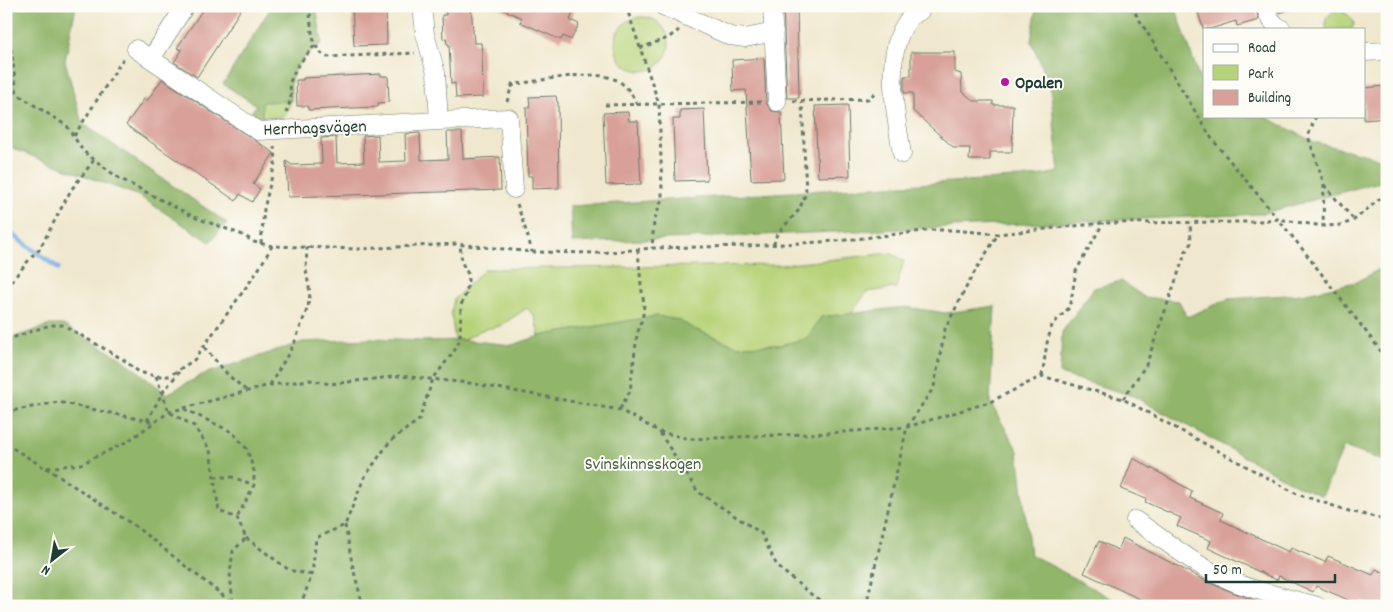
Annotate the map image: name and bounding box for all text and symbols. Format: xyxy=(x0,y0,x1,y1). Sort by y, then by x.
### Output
legend xyxy=(1203,28,1366,118)
text: Road xyxy=(1248,38,1276,60)
text: Park xyxy=(1248,64,1274,86)
place label: Opalen xyxy=(1015,72,1063,97)
marker: Opalen xyxy=(999,76,1011,88)
text: Building xyxy=(1248,88,1291,110)
street label: Herrhagsvägen xyxy=(263,115,367,144)
park label: Svinskinnsskogen xyxy=(585,453,701,478)
north arrow xyxy=(28,534,78,584)
scale bar xyxy=(1206,552,1334,584)
text: N xyxy=(38,559,54,580)
text: 50 m xyxy=(1213,560,1242,582)

